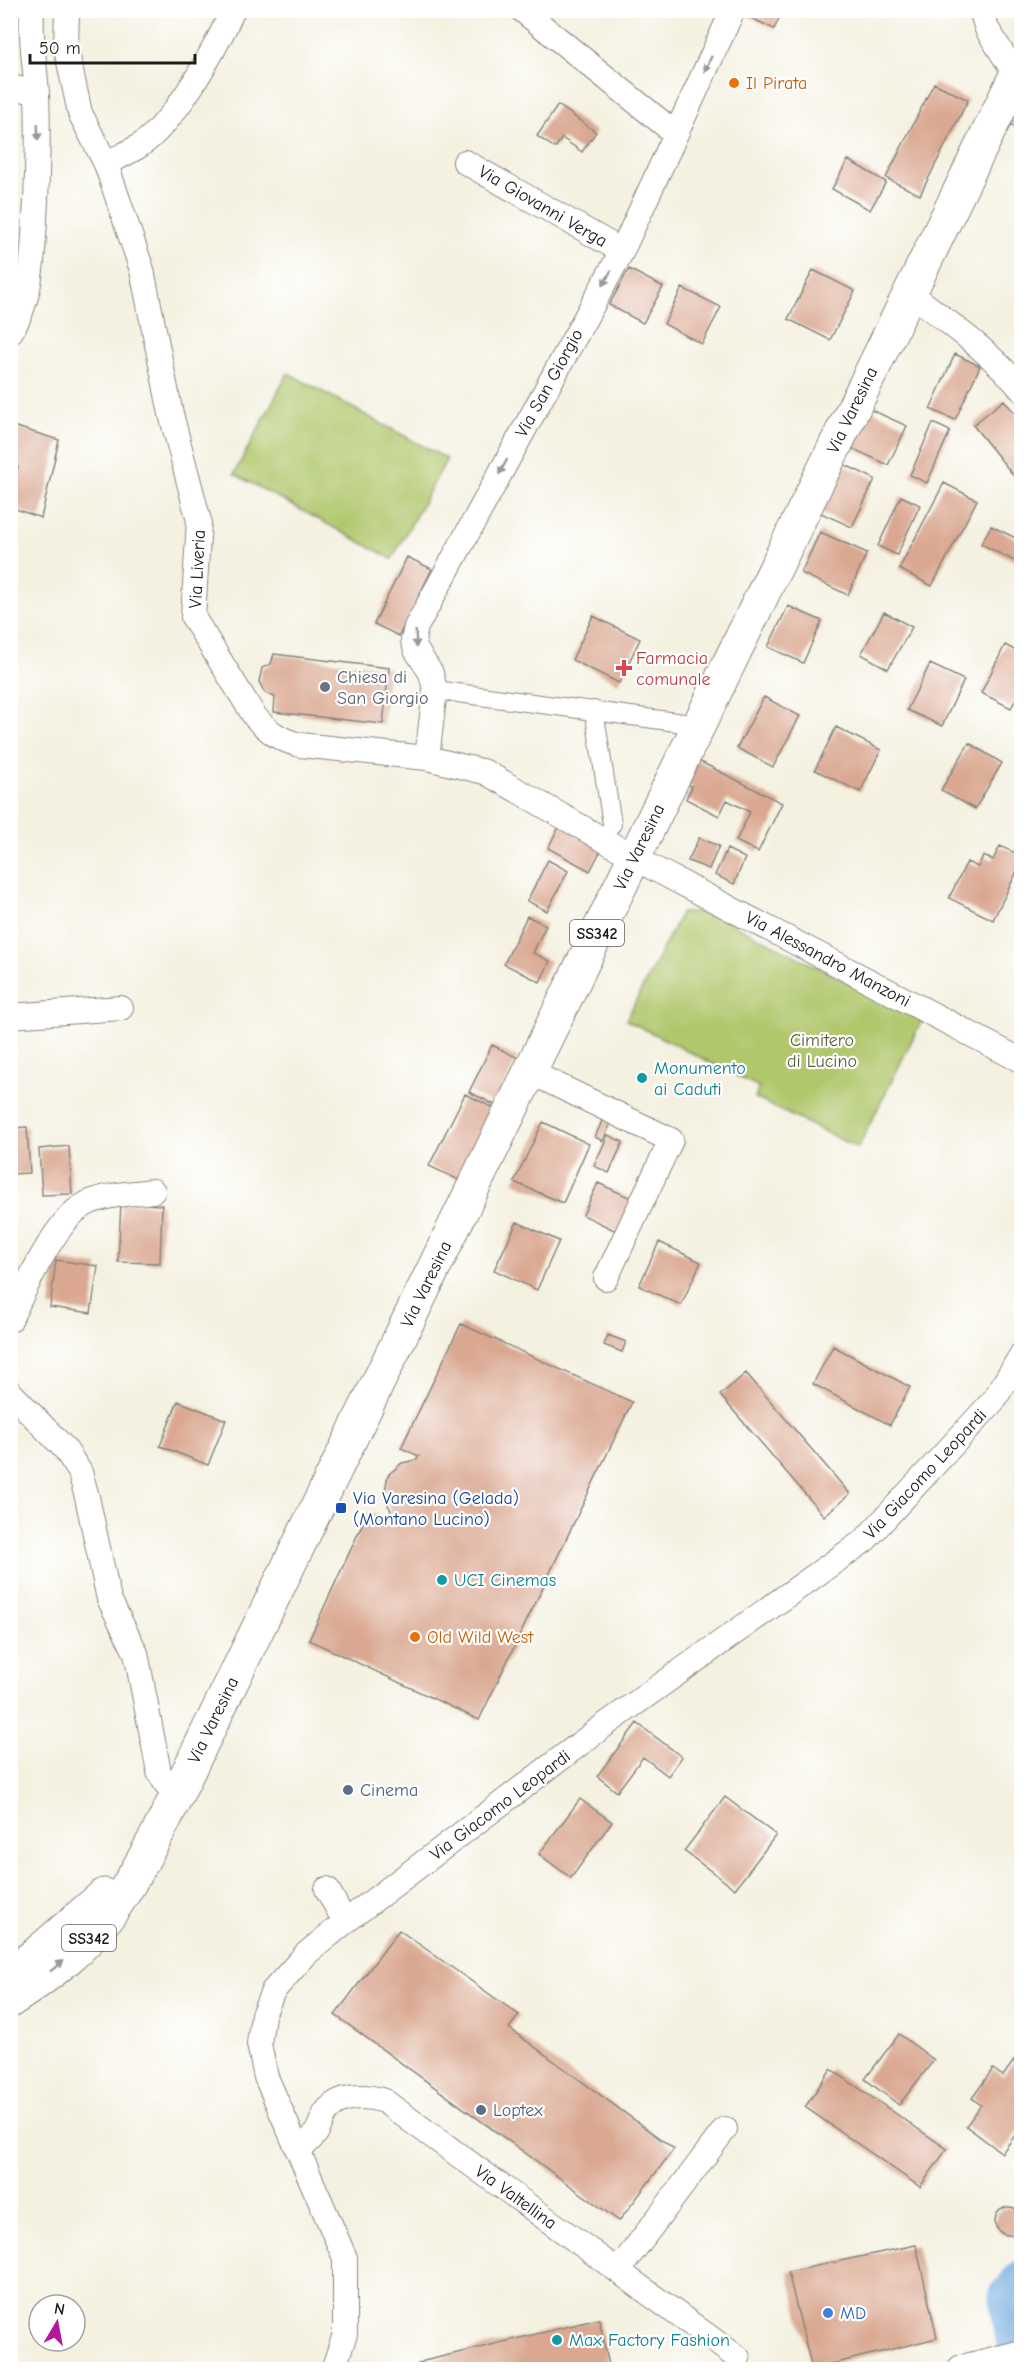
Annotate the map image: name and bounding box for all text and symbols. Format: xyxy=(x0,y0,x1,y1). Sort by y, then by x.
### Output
scale bar xyxy=(30,27,195,65)
text: 50 m xyxy=(39,38,81,59)
one-way arrow xyxy=(704,55,713,72)
place label: Il Pirata xyxy=(746,73,807,94)
marker: Il Pirata xyxy=(727,76,741,90)
one-way arrow xyxy=(33,122,42,141)
street label: Via Giovanni Verga xyxy=(475,161,611,252)
one-way arrow xyxy=(602,270,612,287)
street label: Via San Giorgio xyxy=(511,325,588,441)
street label: Via Varesina xyxy=(822,364,882,457)
one-way arrow xyxy=(498,459,508,476)
street label: Via Liveria xyxy=(185,529,210,609)
one-way arrow xyxy=(411,630,420,649)
place label: Farmacia comunale xyxy=(636,648,710,690)
marker: Farmacia comunale xyxy=(617,661,631,675)
place label: Chiesa di San Giorgio xyxy=(337,667,428,709)
marker: Chiesa di San Giorgio xyxy=(318,680,332,694)
street label: Via Varesina xyxy=(609,801,669,894)
street label: Via Alessandro Manzoni xyxy=(742,907,914,1012)
road number: SS342 xyxy=(570,920,624,946)
park label: Cimitero di Lucino xyxy=(787,1030,857,1072)
place label: Monumento ai Caduti xyxy=(654,1058,746,1100)
marker: Monumento ai Caduti xyxy=(635,1071,649,1085)
street label: Via Varesina xyxy=(396,1238,456,1331)
street label: Via Giacomo Leopardi xyxy=(860,1405,991,1544)
place label: Via Varesina (Gelada) (Montano Lucino) xyxy=(353,1488,519,1530)
marker: Via Varesina (Gelada) (Montano Lucino) xyxy=(334,1501,348,1515)
place label: UCI Cinemas xyxy=(454,1570,556,1591)
marker: UCI Cinemas xyxy=(435,1573,449,1587)
place label: Old Wild West xyxy=(427,1627,534,1648)
marker: Old Wild West xyxy=(408,1630,422,1644)
street label: Via Varesina xyxy=(183,1674,243,1767)
street label: Via Giacomo Leopardi xyxy=(426,1746,575,1865)
place label: Cinema xyxy=(360,1780,418,1801)
marker: Cinema xyxy=(341,1783,355,1797)
road number: SS342 xyxy=(62,1925,116,1951)
one-way arrow xyxy=(49,1960,65,1973)
place label: Loptex xyxy=(493,2100,543,2121)
marker: Loptex xyxy=(474,2103,488,2117)
street label: Via Valtellina xyxy=(471,2161,561,2234)
north arrow xyxy=(27,2293,87,2353)
text: N xyxy=(53,2299,66,2319)
place label: MD xyxy=(840,2303,866,2324)
marker: MD xyxy=(821,2306,835,2320)
place label: Max Factory Fashion xyxy=(569,2330,730,2351)
marker: Max Factory Fashion xyxy=(550,2333,564,2347)

